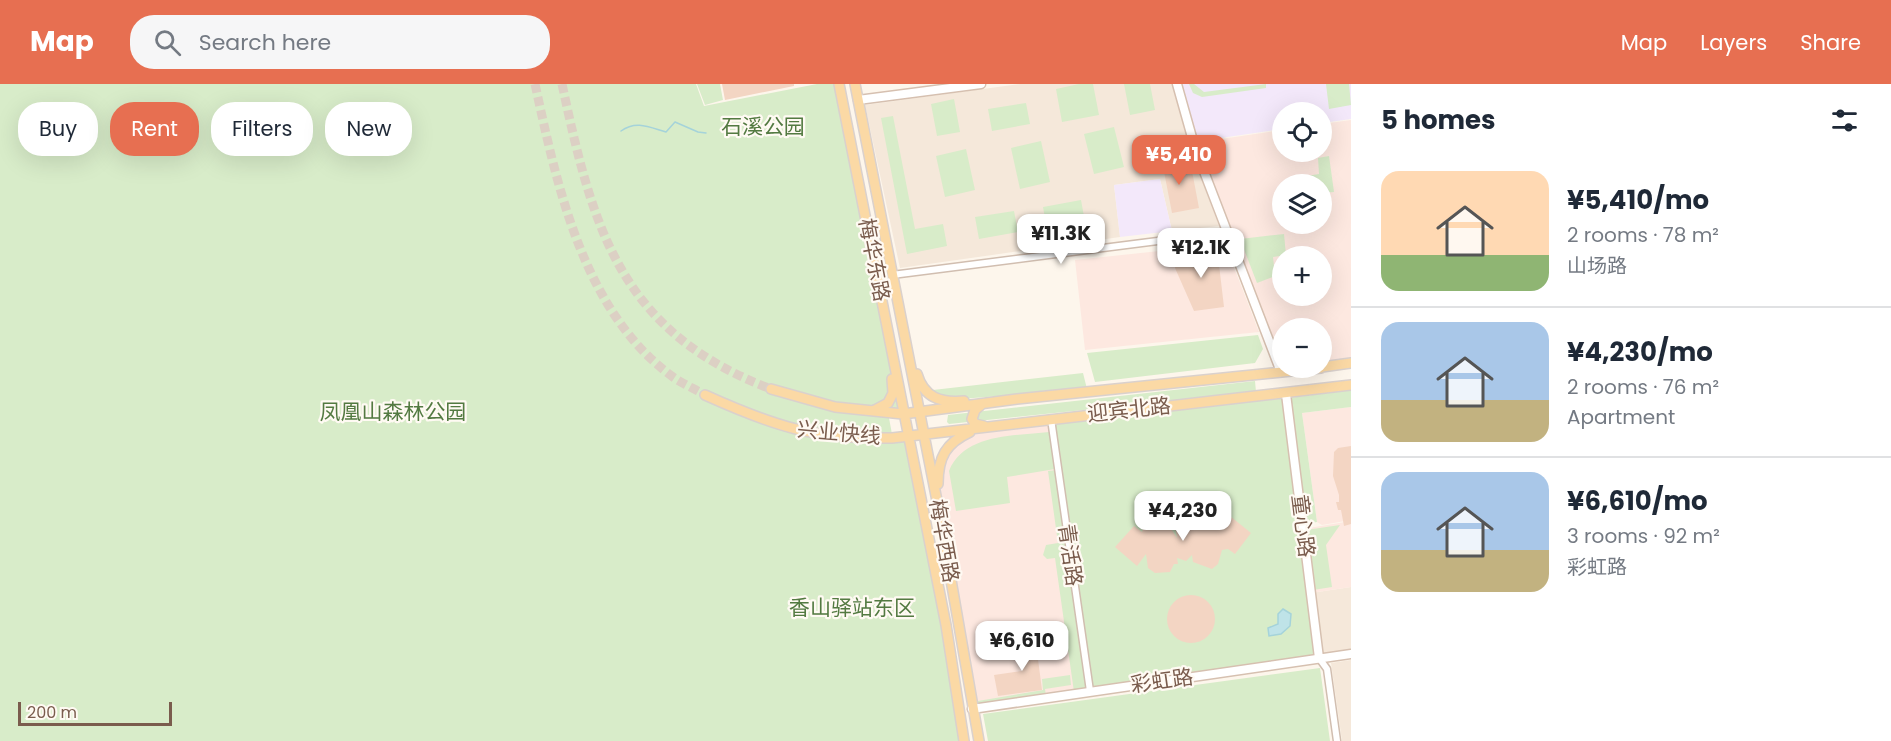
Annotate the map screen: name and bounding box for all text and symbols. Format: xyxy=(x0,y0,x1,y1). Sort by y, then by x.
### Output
search box xyxy=(130,15,550,69)
text: Map xyxy=(30,22,94,61)
icon: search xyxy=(151,26,184,59)
text: Search here xyxy=(199,27,331,58)
text: Map xyxy=(1621,28,1667,57)
text: Layers xyxy=(1700,28,1767,57)
text: Share xyxy=(1800,28,1861,57)
chip: Buy xyxy=(18,102,98,156)
chip: Rent xyxy=(110,102,199,156)
chip: Filters xyxy=(211,102,313,156)
chip: New xyxy=(325,102,412,156)
map controls xyxy=(1272,102,1332,378)
button: locate xyxy=(1272,102,1332,162)
text: 5 homes xyxy=(1381,102,1496,138)
icon: filters xyxy=(1828,104,1861,137)
park label: 石溪公园 xyxy=(721,112,805,141)
pin: ¥5,410 xyxy=(1130,135,1228,186)
text: ¥5,410 xyxy=(1146,140,1212,168)
button: layers xyxy=(1272,174,1332,234)
text: ¥5,410/mo xyxy=(1567,182,1709,218)
icon: home xyxy=(1429,195,1501,267)
pin: ¥11.3K xyxy=(1012,214,1110,265)
street label: 梅华东路 xyxy=(852,216,897,304)
text: ¥11.3K xyxy=(1031,219,1091,247)
text: 2 rooms · 78 m² xyxy=(1567,221,1719,249)
pin: ¥12.1K xyxy=(1152,228,1250,279)
text: ¥12.1K xyxy=(1171,233,1231,261)
button: + xyxy=(1272,246,1332,306)
text: 山场路 xyxy=(1567,252,1627,280)
button: − xyxy=(1272,318,1332,378)
text: ¥4,230/mo xyxy=(1567,334,1713,370)
icon: home xyxy=(1429,346,1501,418)
text: 2 rooms · 76 m² xyxy=(1567,373,1719,401)
street label: 迎宾北路 xyxy=(1086,391,1172,428)
park label: 凤凰山森林公园 xyxy=(320,397,467,426)
text: Apartment xyxy=(1567,403,1675,431)
street label: 兴业快线 xyxy=(796,414,882,451)
text: ¥6,610/mo xyxy=(1567,483,1708,519)
pin: ¥4,230 xyxy=(1134,491,1232,542)
street label: 童心路 xyxy=(1285,493,1322,559)
text: ¥4,230 xyxy=(1148,496,1218,524)
icon: home xyxy=(1429,496,1501,568)
street label: 梅华西路 xyxy=(923,497,966,585)
street label: 青活路 xyxy=(1052,522,1089,588)
text: 3 rooms · 92 m² xyxy=(1567,522,1720,550)
text: 彩虹路 xyxy=(1567,553,1627,581)
park label: 香山驿站东区 xyxy=(789,593,915,622)
pin: ¥6,610 xyxy=(973,621,1071,672)
text: ¥6,610 xyxy=(989,626,1055,654)
street label: 彩虹路 xyxy=(1129,662,1195,699)
scale bar xyxy=(18,699,172,726)
text: 200 m xyxy=(27,701,77,724)

